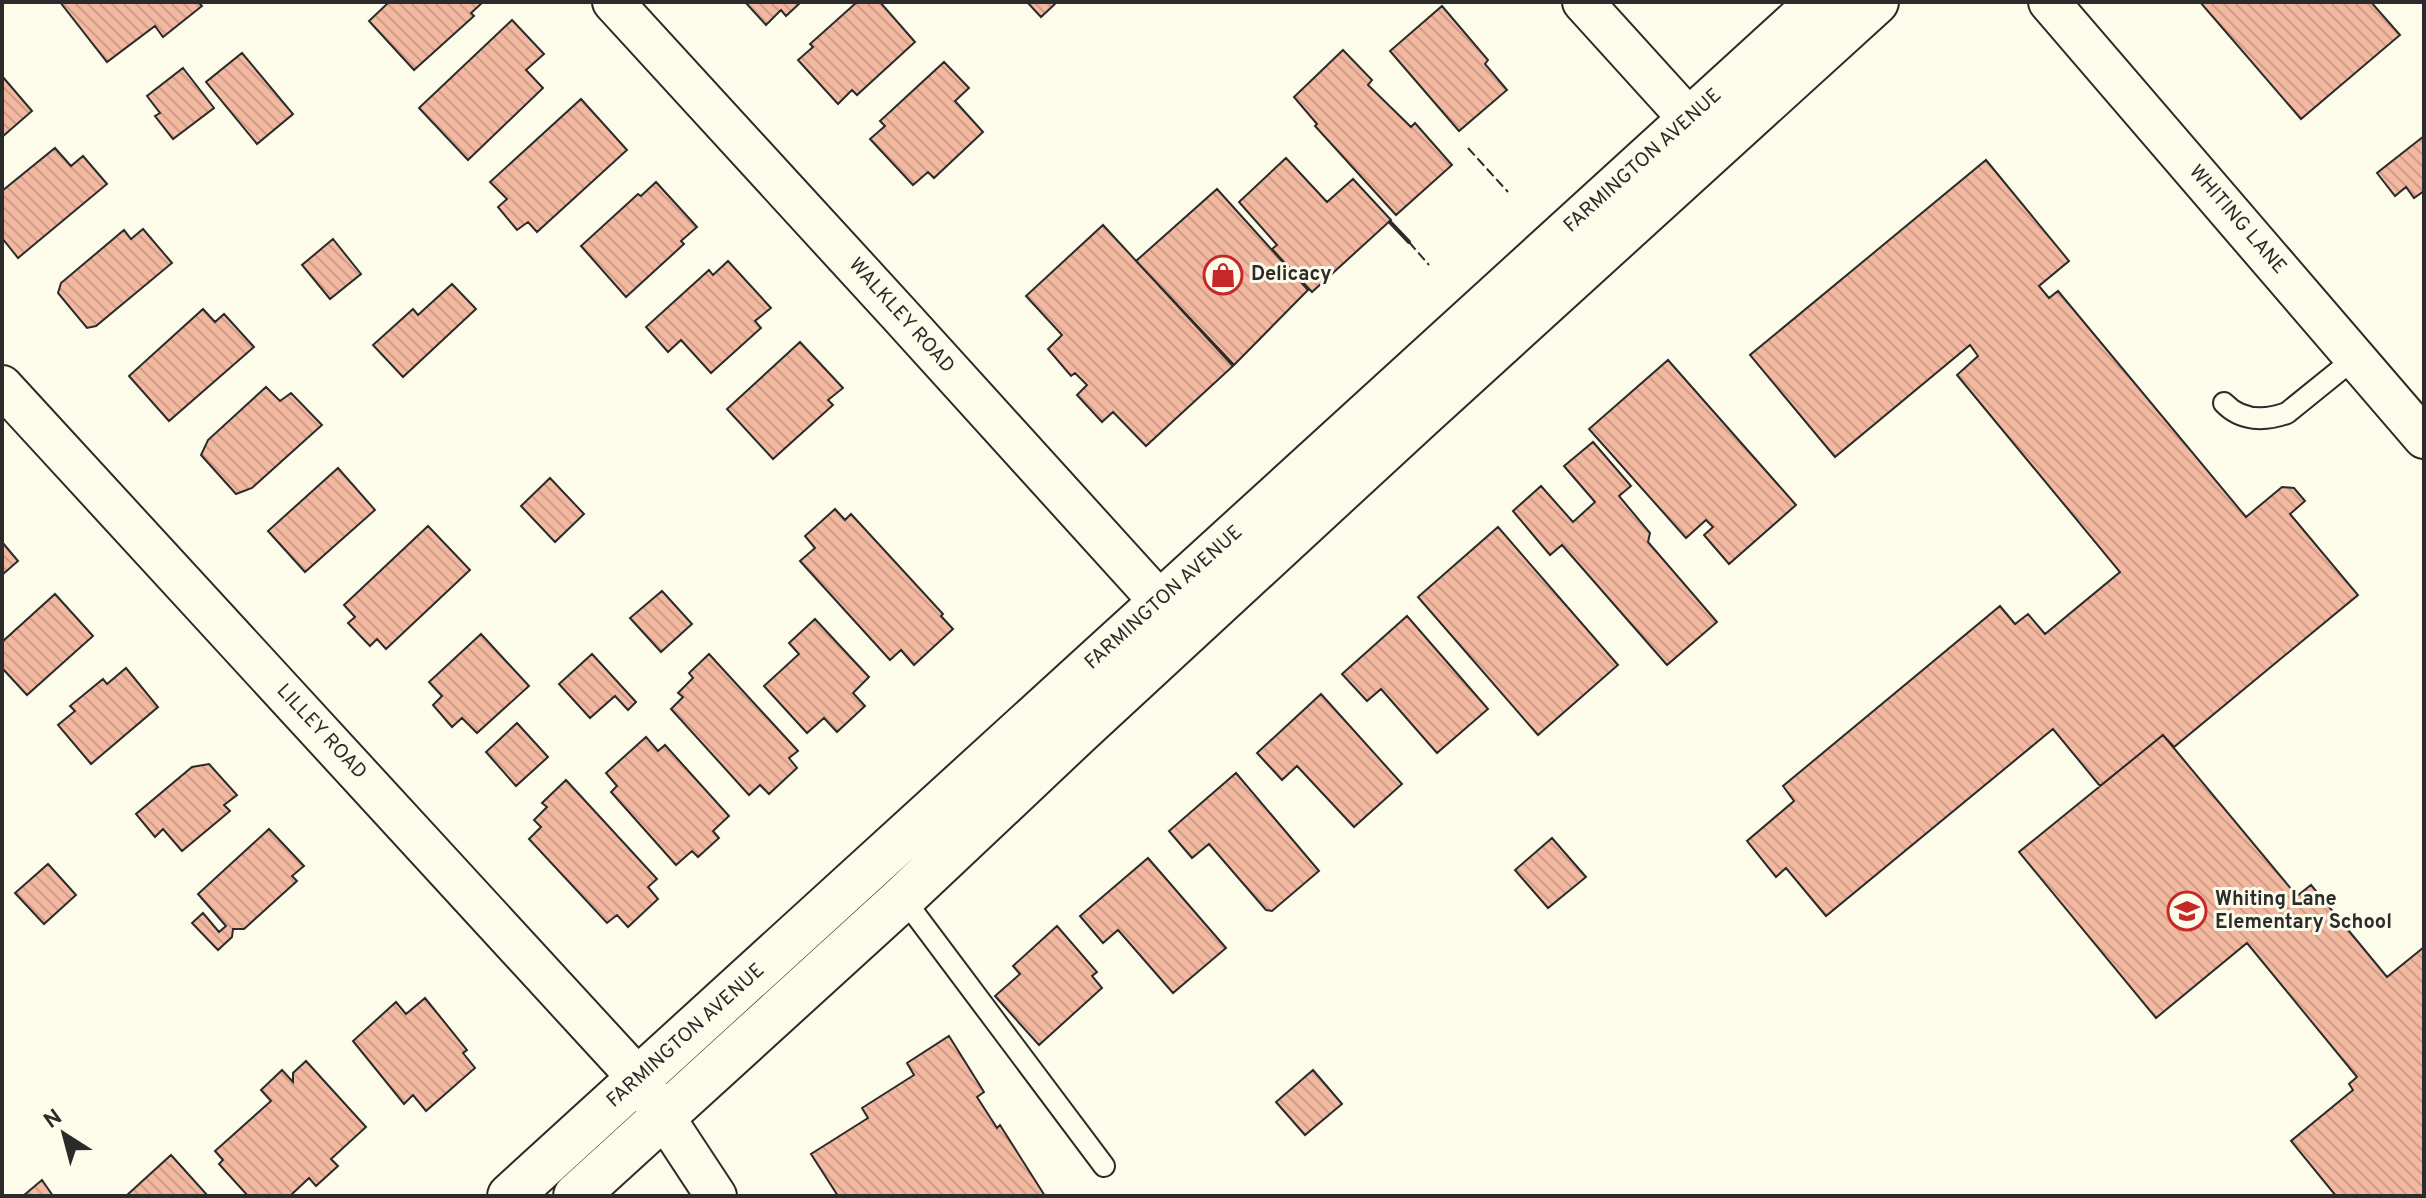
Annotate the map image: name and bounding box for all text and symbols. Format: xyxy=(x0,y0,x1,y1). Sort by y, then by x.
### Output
street label: FARMINGTON AVENUE xyxy=(1559,83,1727,239)
street label: WHITING LANE xyxy=(2182,160,2292,280)
street label: WALKLEY ROAD xyxy=(842,253,960,379)
shop icon: Delicacy xyxy=(1202,254,1244,296)
place label: Delicacy xyxy=(1251,262,1332,288)
street label: FARMINGTON AVENUE xyxy=(1080,520,1248,676)
street label: LILLEY ROAD xyxy=(270,679,372,785)
place label: Whiting Lane Elementary School xyxy=(2215,887,2392,936)
school or university icon: Whiting Lane Elementary School xyxy=(2166,890,2208,932)
street label: FARMINGTON AVENUE xyxy=(602,958,770,1114)
north arrow xyxy=(24,1094,104,1174)
text: N xyxy=(39,1104,68,1135)

